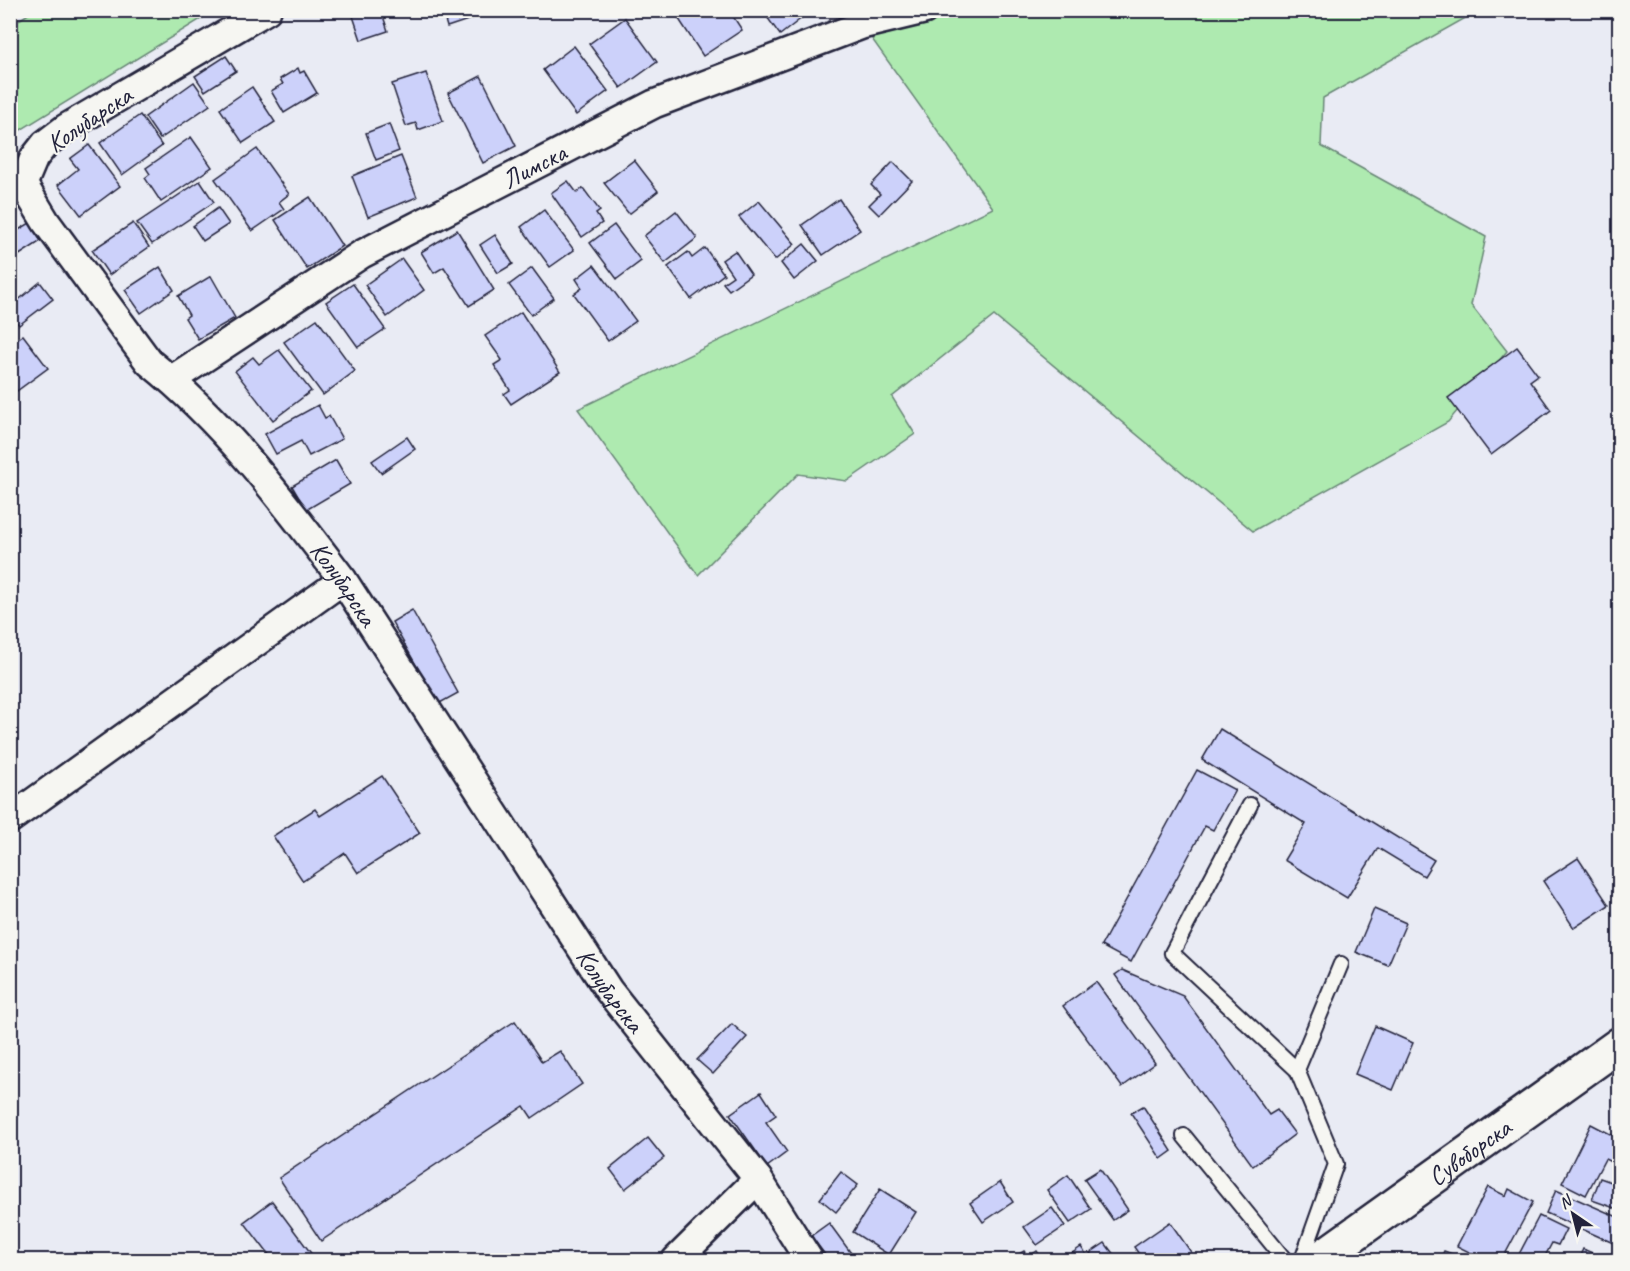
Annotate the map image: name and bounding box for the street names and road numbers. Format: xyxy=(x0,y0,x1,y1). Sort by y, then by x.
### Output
street label: Колубарска xyxy=(40,78,140,160)
street label: Лимска xyxy=(496,135,573,196)
street label: Колубарска xyxy=(303,535,385,634)
street label: Колубарска xyxy=(569,942,652,1041)
street label: Сувоборска xyxy=(1421,1110,1519,1193)

